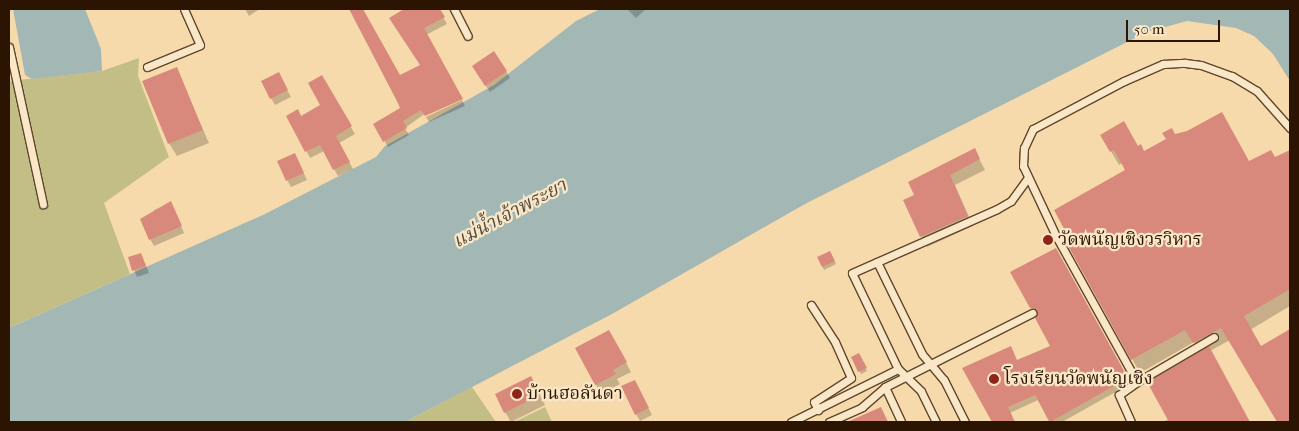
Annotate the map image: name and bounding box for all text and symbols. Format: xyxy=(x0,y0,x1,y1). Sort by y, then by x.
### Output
scale bar xyxy=(1129,10,1223,42)
text: 50 m xyxy=(1134,20,1164,38)
water label: แม่น้ำเจ้าพระยา xyxy=(449,174,571,254)
place label: วัดพนัญเชิงวรวิหาร xyxy=(1058,229,1202,251)
marker: วัดพนัญเชิงวรวิหาร xyxy=(1042,234,1054,246)
place label: โรงเรียนวัดพนัญเชิง xyxy=(1004,368,1153,390)
marker: โรงเรียนวัดพนัญเชิง xyxy=(988,373,1000,385)
place label: บ้านฮอลันดา xyxy=(527,383,623,405)
marker: บ้านฮอลันดา xyxy=(511,388,523,400)

